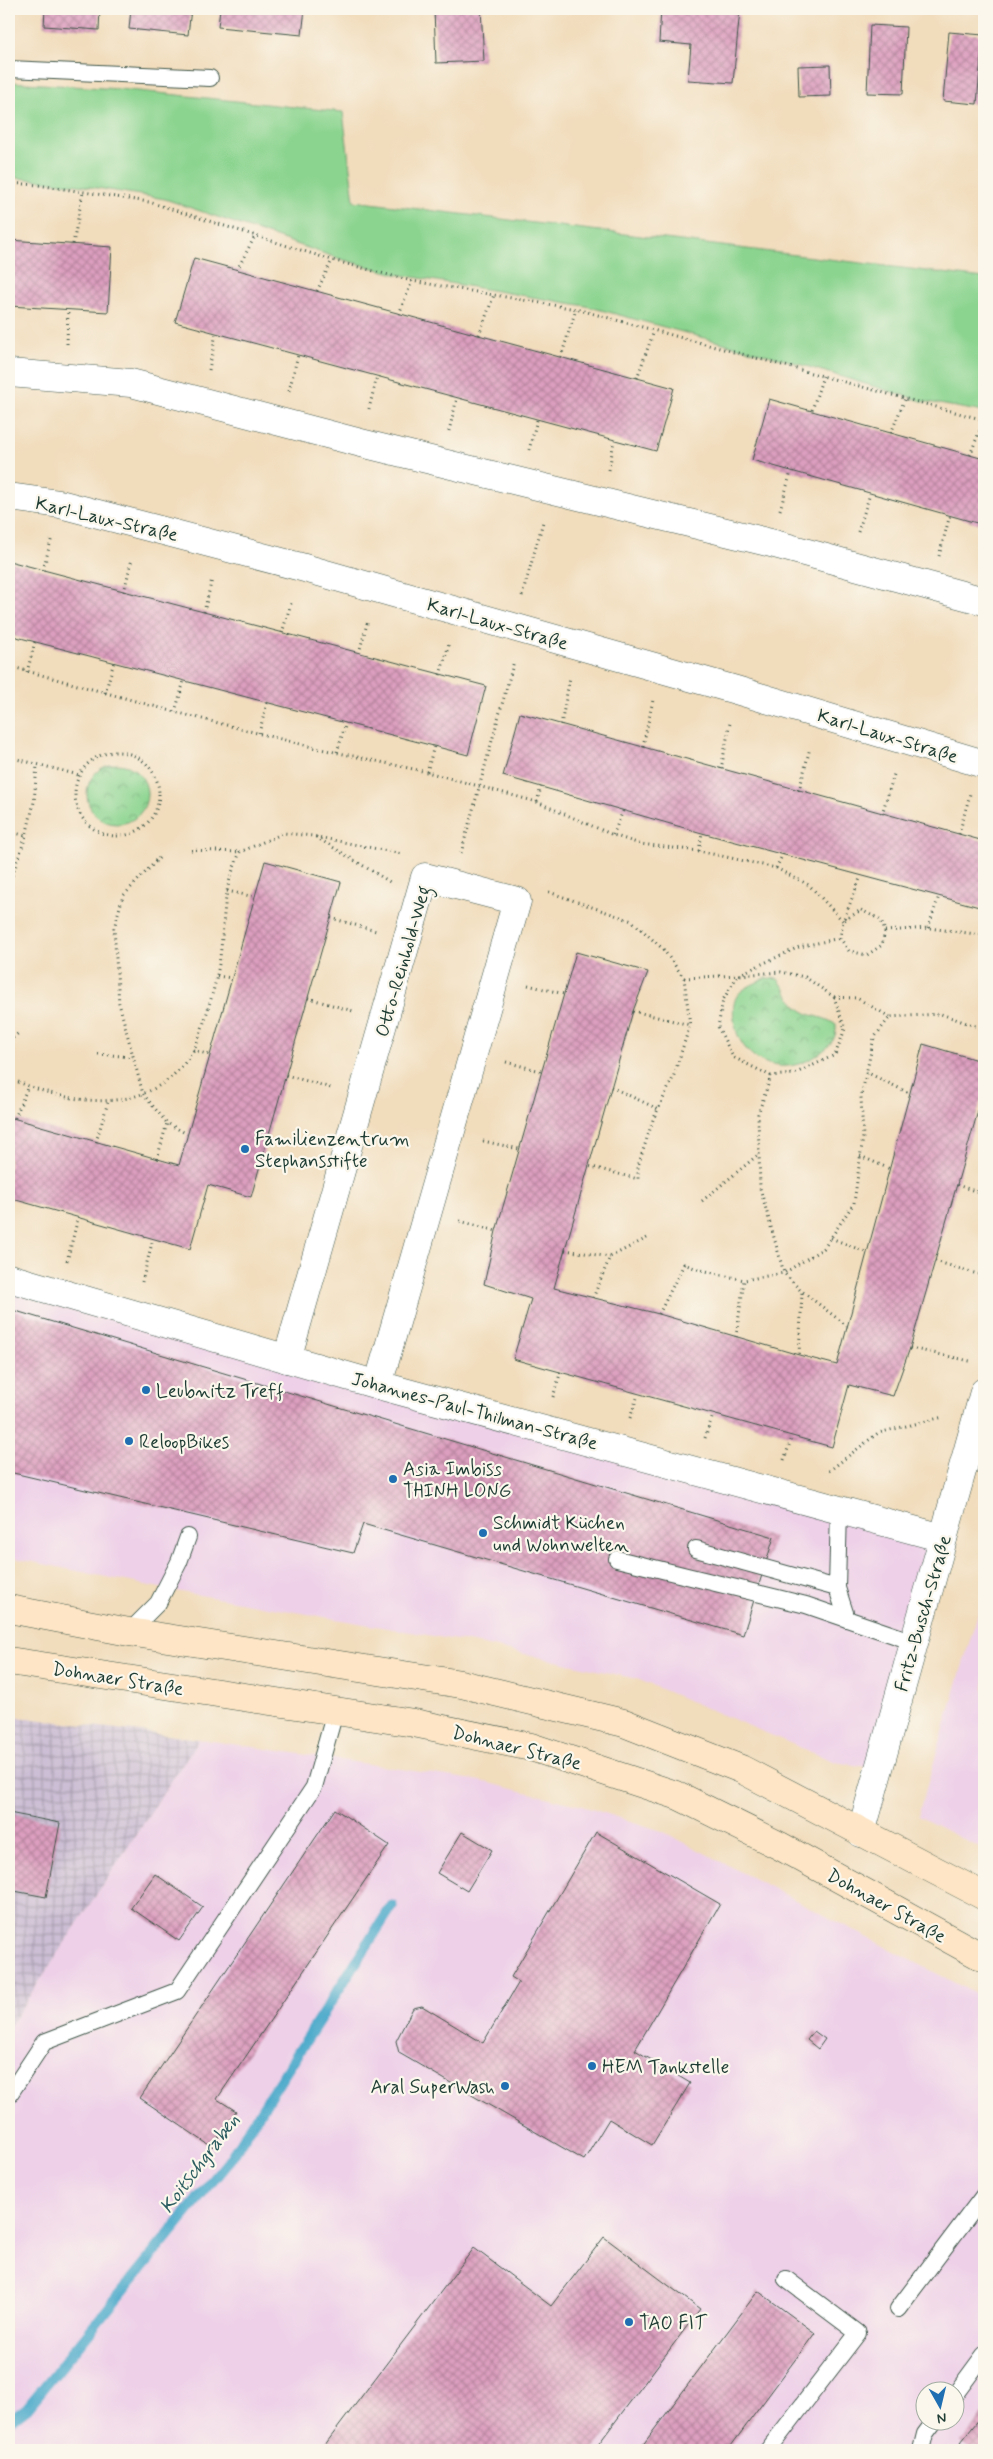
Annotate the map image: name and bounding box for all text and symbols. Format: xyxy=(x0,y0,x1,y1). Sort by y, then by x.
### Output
street label: Karl-Laux-Straße xyxy=(33,491,180,548)
street label: Karl-Laux-Straße xyxy=(424,592,571,657)
street label: Karl-Laux-Straße xyxy=(814,703,961,770)
street label: Otto-Reinhold-Weg xyxy=(370,883,440,1041)
place label: Familienzentrum Stephansstifte xyxy=(255,1127,410,1174)
marker: Familienzentrum Stephansstifte xyxy=(239,1143,251,1155)
street label: Johannes-Paul-Thilman-Straße xyxy=(349,1366,601,1456)
place label: Leubnitz Treff xyxy=(156,1379,284,1404)
marker: Leubnitz Treff xyxy=(140,1384,152,1396)
place label: ReloopBikes xyxy=(139,1430,229,1455)
marker: ReloopBikes xyxy=(123,1435,135,1447)
place label: Asia Imbiss THINH LONG xyxy=(403,1457,511,1504)
marker: Asia Imbiss THINH LONG xyxy=(387,1473,399,1485)
place label: Schmidt Küchen und Wohnwelten xyxy=(493,1511,629,1558)
marker: Schmidt Küchen und Wohnwelten xyxy=(477,1527,489,1539)
street label: Fritz-Busch-Straße xyxy=(889,1532,958,1695)
street label: Dohnaer Straße xyxy=(50,1657,185,1702)
street label: Dohnaer Straße xyxy=(449,1720,584,1777)
street label: Dohnaer Straße xyxy=(822,1863,950,1949)
place label: HEM Tankstelle xyxy=(602,2055,729,2080)
marker: HEM Tankstelle xyxy=(586,2060,598,2072)
place label: Aral SuperWash xyxy=(371,2075,495,2100)
marker: Aral SuperWash xyxy=(499,2080,511,2092)
water label: Koitschgraben xyxy=(154,2108,247,2219)
place label: TAO FIT xyxy=(639,2311,708,2336)
marker: TAO FIT xyxy=(623,2316,635,2328)
north arrow xyxy=(916,2382,966,2432)
text: N xyxy=(936,2408,948,2427)

